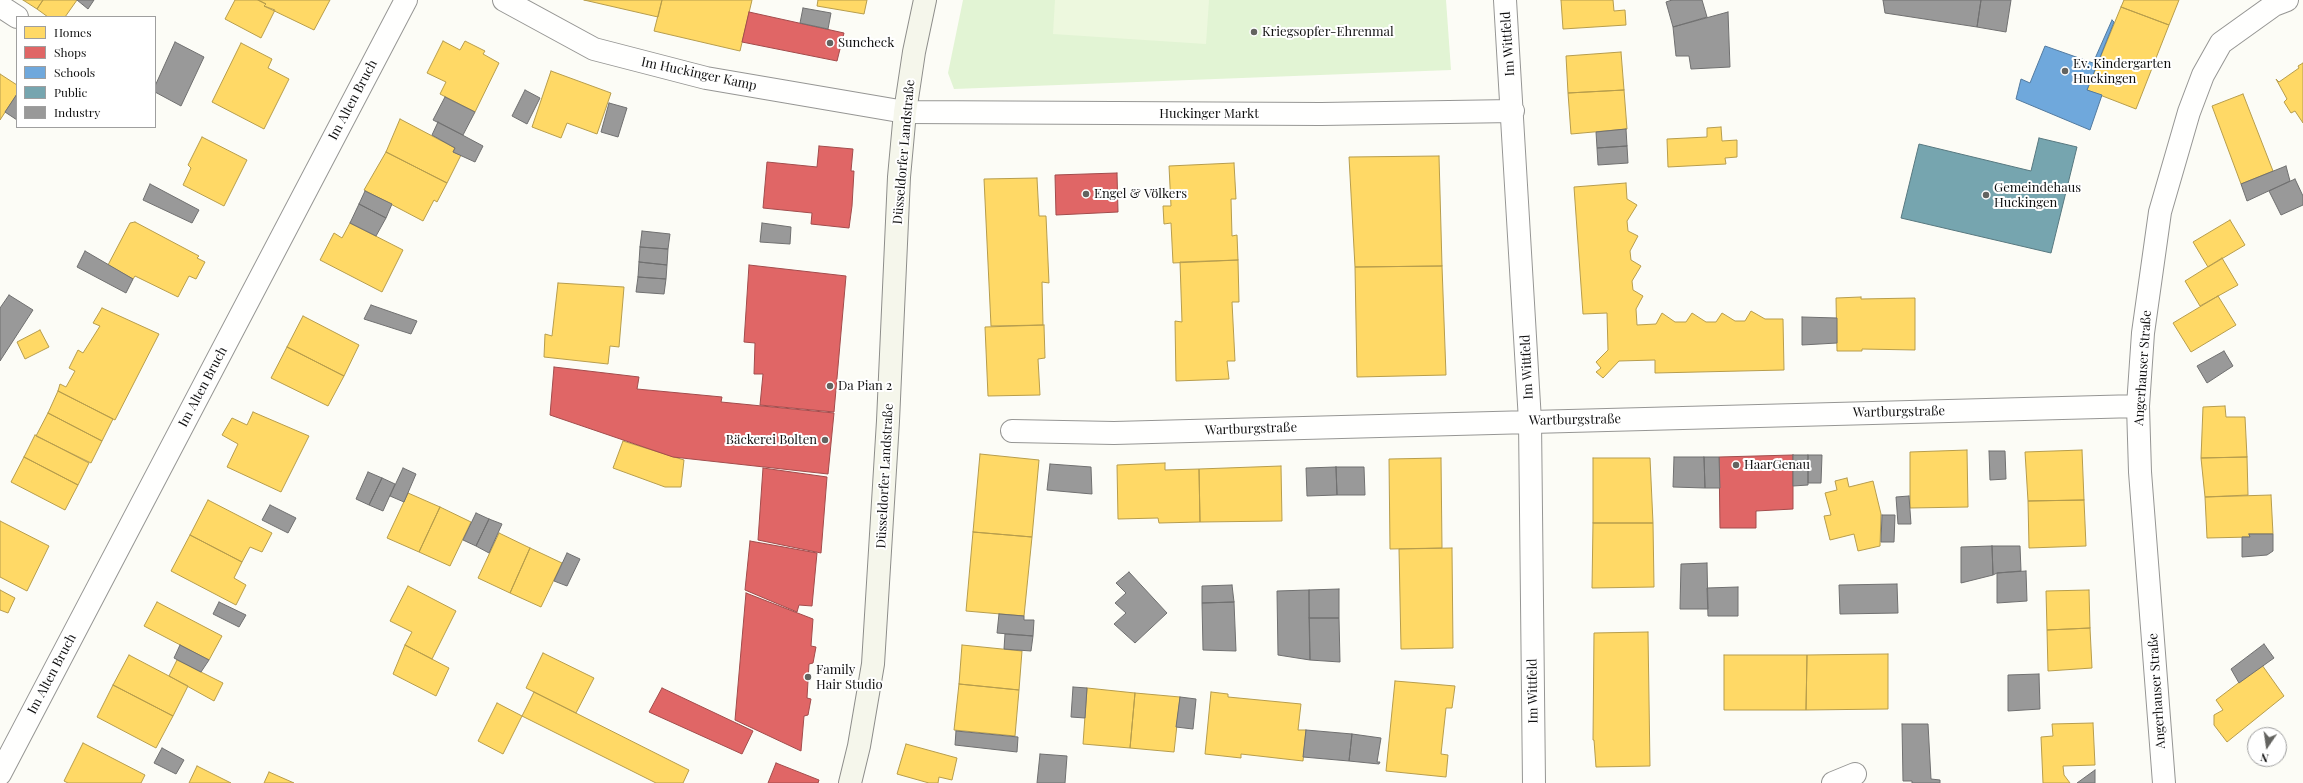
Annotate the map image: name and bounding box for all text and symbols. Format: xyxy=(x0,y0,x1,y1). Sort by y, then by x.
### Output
street label: Im Wittfeld xyxy=(1498,11,1518,77)
legend xyxy=(16,16,156,128)
text: Homes xyxy=(54,24,92,40)
place label: Kriegsopfer-Ehrenmal xyxy=(1262,24,1394,40)
marker: Kriegsopfer-Ehrenmal xyxy=(1249,27,1259,37)
place label: Suncheck xyxy=(838,35,894,51)
marker: Suncheck xyxy=(825,38,835,48)
text: Shops xyxy=(54,44,86,60)
street label: Im Huckinger Kamp xyxy=(640,54,758,94)
place label: Ev. Kindergarten Huckingen xyxy=(2073,56,2171,87)
street label: Im Alten Bruch xyxy=(325,57,381,143)
text: Schools xyxy=(54,64,95,80)
marker: Ev. Kindergarten Huckingen xyxy=(2060,66,2070,76)
street label: Düsseldorfer Landstraße xyxy=(890,79,918,225)
text: Public xyxy=(54,84,87,100)
text: Industry xyxy=(54,104,100,120)
street label: Huckinger Markt xyxy=(1159,106,1259,122)
place label: Gemeindehaus Huckingen xyxy=(1994,180,2081,211)
place label: Engel & Völkers xyxy=(1094,186,1187,202)
marker: Engel & Völkers xyxy=(1081,189,1091,199)
marker: Gemeindehaus Huckingen xyxy=(1981,190,1991,200)
street label: Angerhauser Straße xyxy=(2131,310,2155,426)
street label: Im Wittfeld xyxy=(1518,334,1536,400)
street label: Im Alten Bruch xyxy=(175,344,231,430)
place label: Da Pian 2 xyxy=(838,378,892,394)
marker: Da Pian 2 xyxy=(825,381,835,391)
street label: Düsseldorfer Landstraße xyxy=(873,403,897,549)
street label: Wartburgstraße xyxy=(1853,403,1945,421)
street label: Wartburgstraße xyxy=(1529,411,1621,429)
street label: Wartburgstraße xyxy=(1205,420,1297,438)
place label: Bäckerei Bolten xyxy=(726,432,817,448)
marker: Bäckerei Bolten xyxy=(820,435,830,445)
place label: HaarGenau xyxy=(1744,457,1810,473)
marker: HaarGenau xyxy=(1731,460,1741,470)
street label: Im Alten Bruch xyxy=(24,631,80,717)
street label: Angerhauser Straße xyxy=(2145,633,2169,749)
street label: Im Wittfeld xyxy=(1525,658,1541,724)
place label: Family Hair Studio xyxy=(816,662,883,693)
marker: Family Hair Studio xyxy=(803,672,813,682)
north arrow xyxy=(2247,727,2287,767)
text: N xyxy=(2259,750,2270,766)

